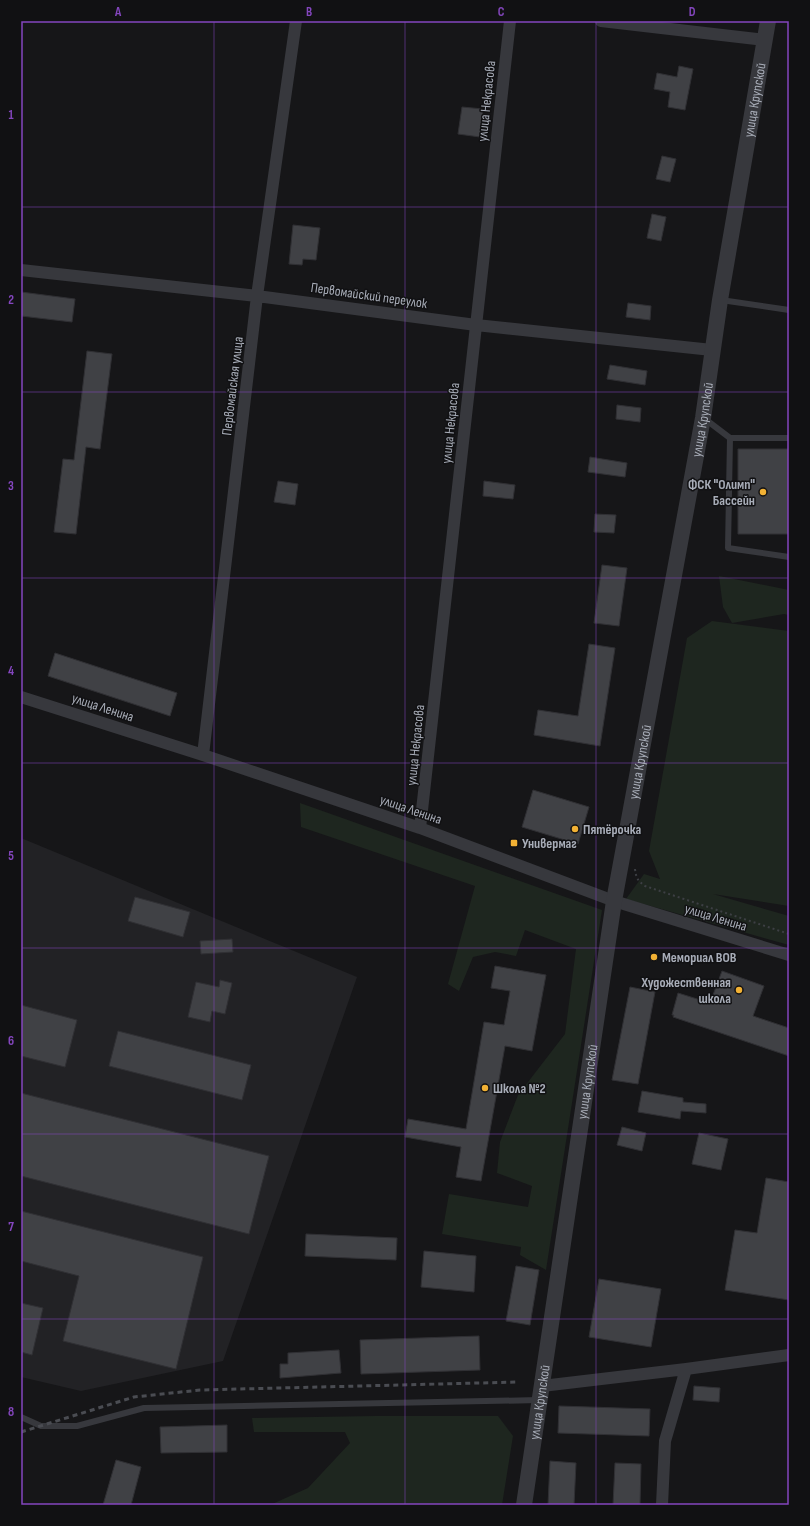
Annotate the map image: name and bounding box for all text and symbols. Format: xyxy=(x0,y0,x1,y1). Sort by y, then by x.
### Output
text: A xyxy=(114,4,122,20)
text: B xyxy=(306,4,312,20)
text: C xyxy=(498,4,505,20)
text: D xyxy=(689,4,696,20)
street label: улица Некрасова xyxy=(474,60,499,142)
street label: улица Крупской xyxy=(740,61,770,139)
text: 1 xyxy=(8,107,14,123)
street label: Первомайский переулок xyxy=(310,279,429,312)
text: 2 xyxy=(8,292,14,308)
street label: Первомайская улица xyxy=(218,336,247,436)
street label: улица Крупской xyxy=(688,381,717,458)
street label: улица Некрасова xyxy=(438,382,463,464)
place label: ФСК "Олимп" Бассейн xyxy=(688,476,755,509)
text: 3 xyxy=(8,478,14,494)
marker: ФСК "Олимп" Бассейн xyxy=(758,487,768,497)
text: 4 xyxy=(8,663,14,679)
street label: улица Ленина xyxy=(70,689,136,725)
street label: улица Некрасова xyxy=(403,704,428,786)
street label: улица Крупской xyxy=(625,723,655,801)
street label: улица Ленина xyxy=(378,791,444,828)
place label: Пятёрочка xyxy=(583,821,641,838)
marker: Пятёрочка xyxy=(570,824,580,834)
place label: Универмаг xyxy=(522,835,577,852)
marker: Универмаг xyxy=(509,838,519,848)
text: 5 xyxy=(8,848,14,864)
street label: улица Ленина xyxy=(683,900,749,935)
place label: Мемориал ВОВ xyxy=(662,949,737,966)
marker: Мемориал ВОВ xyxy=(649,952,659,962)
place label: Художественная школа xyxy=(640,974,731,1007)
marker: Художественная школа xyxy=(734,985,744,995)
text: 6 xyxy=(8,1033,14,1049)
street label: улица Крупской xyxy=(574,1043,602,1120)
place label: Школа №2 xyxy=(493,1080,546,1097)
marker: Школа №2 xyxy=(480,1083,490,1093)
text: 7 xyxy=(8,1219,14,1235)
street label: улица Крупской xyxy=(526,1364,554,1441)
text: 8 xyxy=(8,1404,14,1420)

